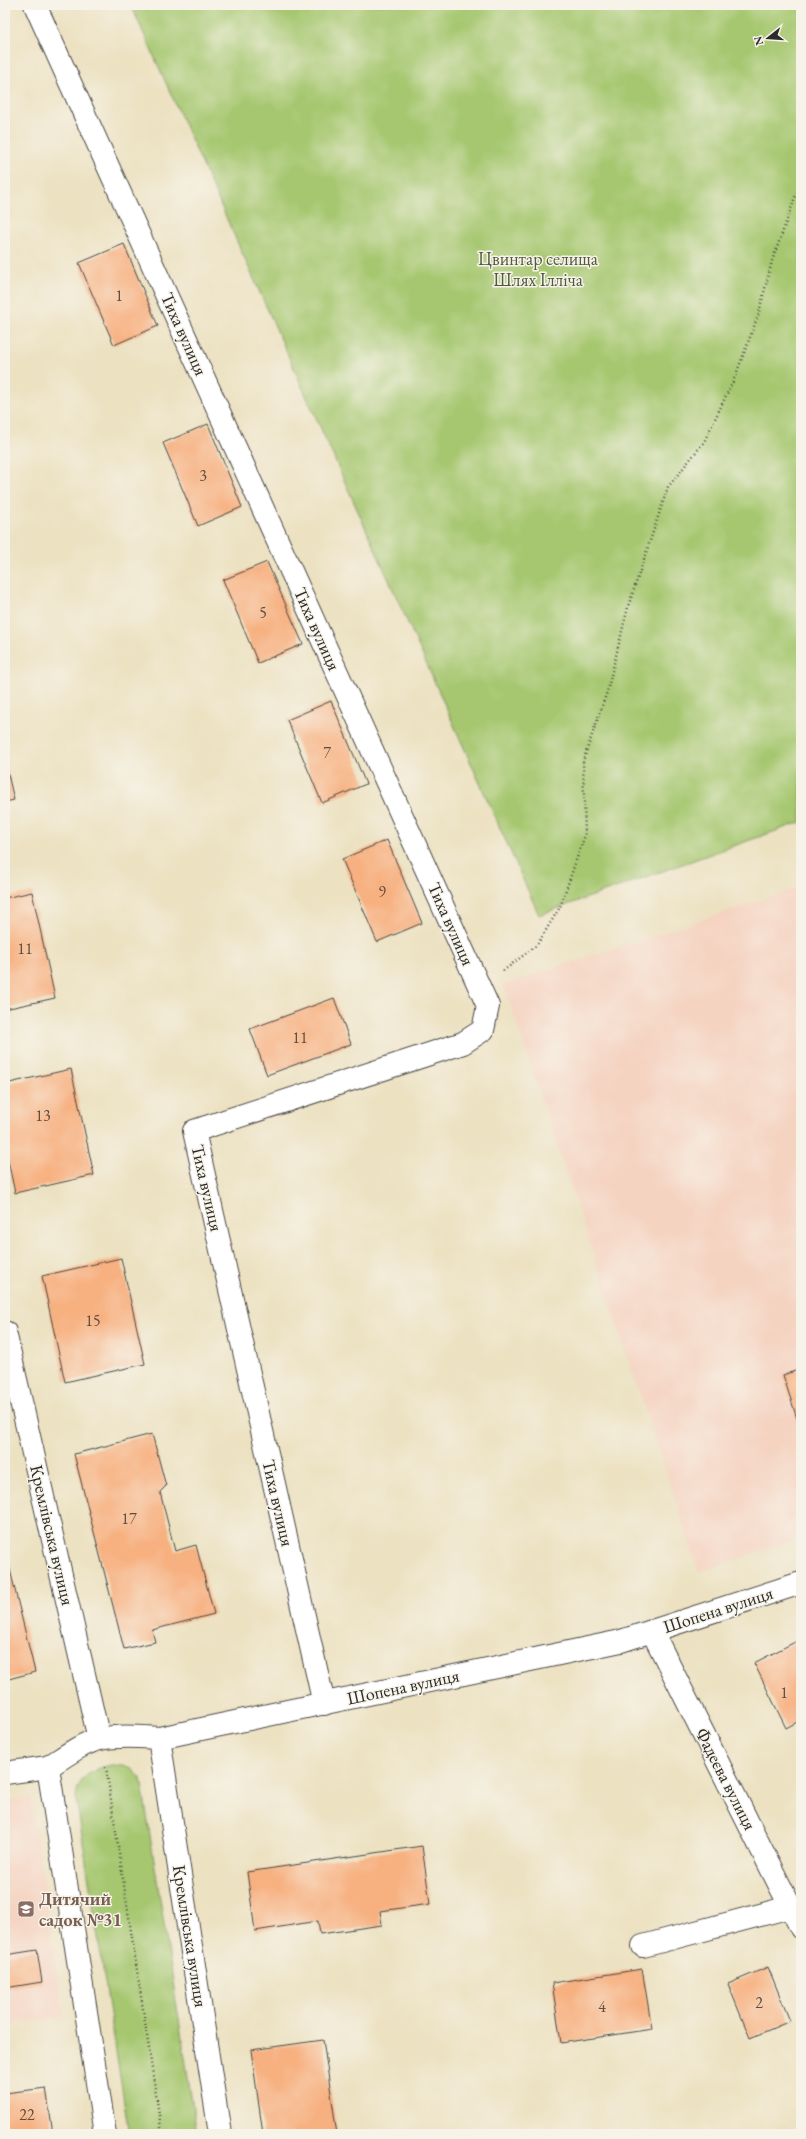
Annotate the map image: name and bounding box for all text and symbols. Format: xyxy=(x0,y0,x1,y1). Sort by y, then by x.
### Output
north arrow xyxy=(748,18,788,58)
text: N xyxy=(750,35,766,47)
park label: Цвинтар селища Шлях Ілліча xyxy=(478,247,599,291)
house number: 1 xyxy=(115,285,123,306)
street label: Тиха вулиця xyxy=(156,289,213,379)
house number: 3 xyxy=(199,465,207,486)
street label: Тиха вулиця xyxy=(289,584,346,674)
house number: 5 xyxy=(259,602,267,623)
house number: 7 xyxy=(323,742,331,763)
street label: Тиха вулиця xyxy=(423,879,480,969)
house number: 9 xyxy=(378,881,386,902)
house number: 11 xyxy=(17,938,33,959)
house number: 11 xyxy=(292,1027,308,1048)
house number: 13 xyxy=(35,1105,51,1126)
street label: Тиха вулиця xyxy=(186,1142,229,1233)
house number: 15 xyxy=(85,1310,101,1331)
street label: Тиха вулиця xyxy=(257,1457,300,1548)
street label: Кремлівська вулиця xyxy=(25,1462,80,1607)
house number: 17 xyxy=(121,1508,137,1529)
street label: Шопена вулиця xyxy=(660,1581,776,1638)
street label: Шопена вулиця xyxy=(345,1663,461,1710)
house number: 1 xyxy=(780,1682,788,1703)
street label: Фадеєва вулиця xyxy=(691,1724,762,1834)
street label: Кремлівська вулиця xyxy=(168,1863,213,2009)
place label: Дитячий садок №31 xyxy=(39,1887,122,1931)
school or university icon: Дитячий садок №31 xyxy=(16,1899,36,1919)
house number: 2 xyxy=(755,1992,763,2013)
house number: 4 xyxy=(598,1996,606,2017)
house number: 22 xyxy=(19,2104,35,2125)

